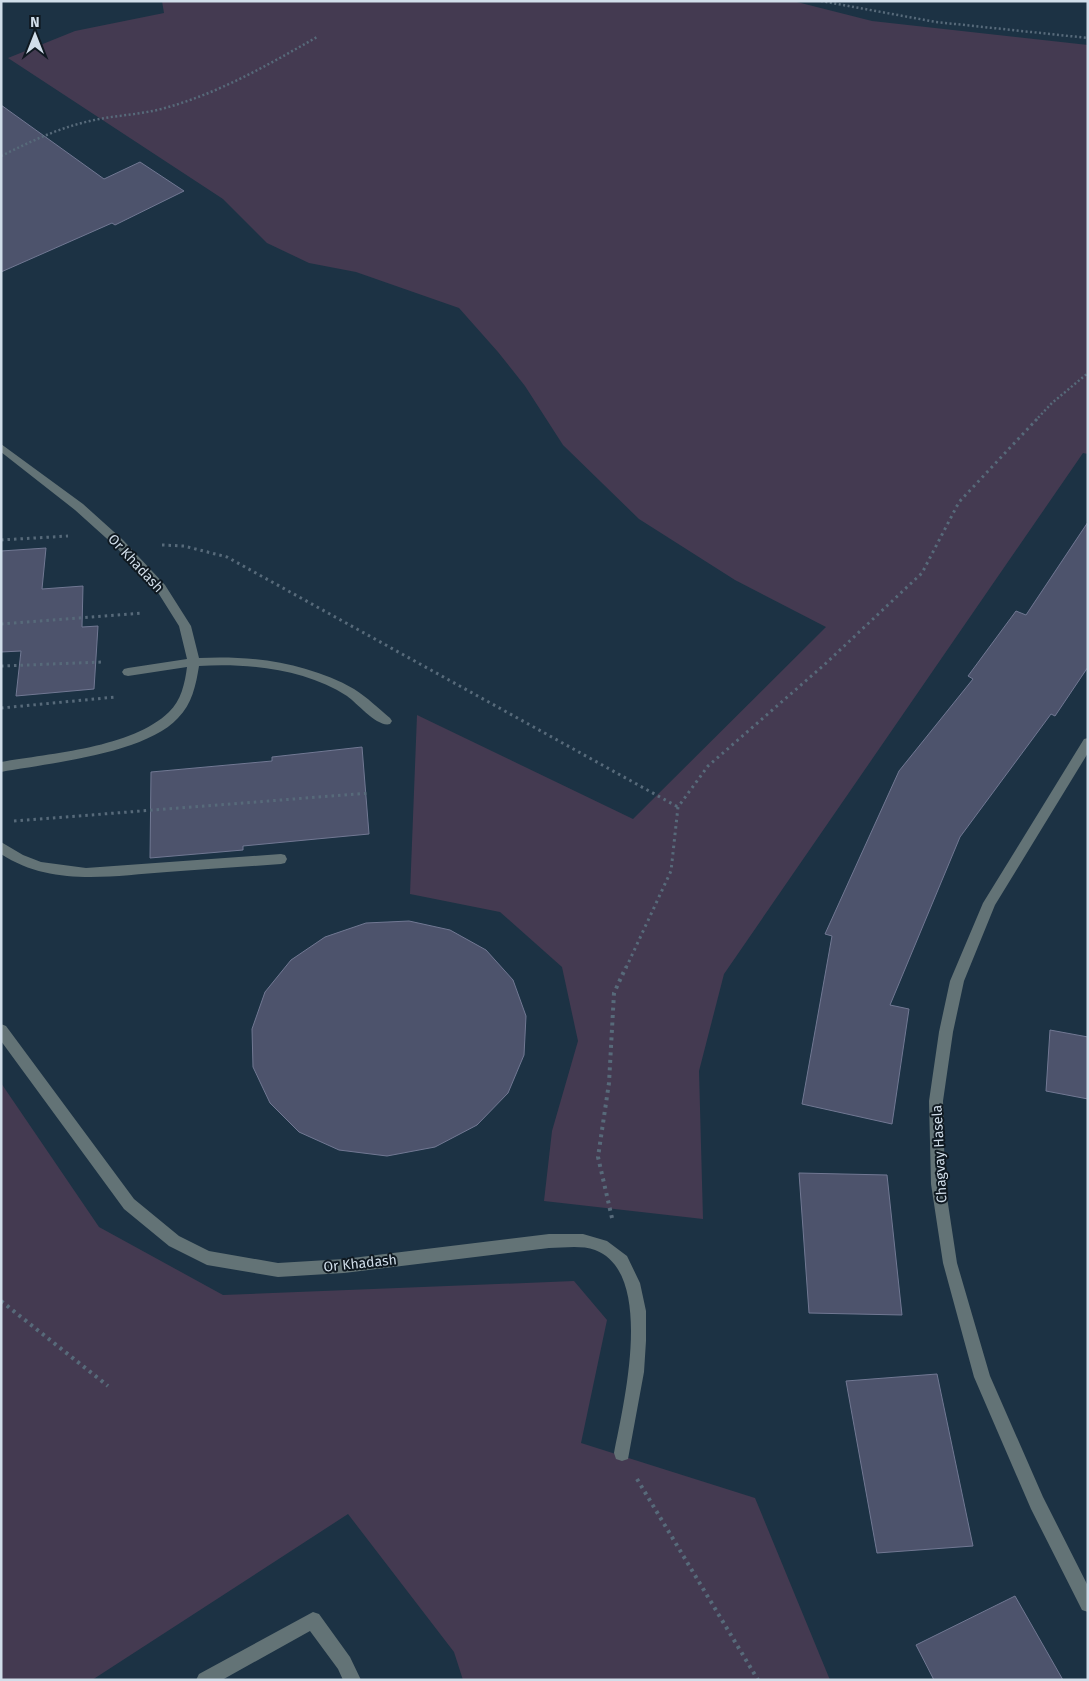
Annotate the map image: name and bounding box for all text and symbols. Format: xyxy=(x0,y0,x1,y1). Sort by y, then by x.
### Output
north arrow xyxy=(10,10,60,60)
text: N xyxy=(30,14,40,31)
street label: Or Khadash xyxy=(104,531,167,596)
street label: Chagvay Hasela xyxy=(928,1105,951,1203)
street label: Or Khadash xyxy=(323,1251,397,1276)

